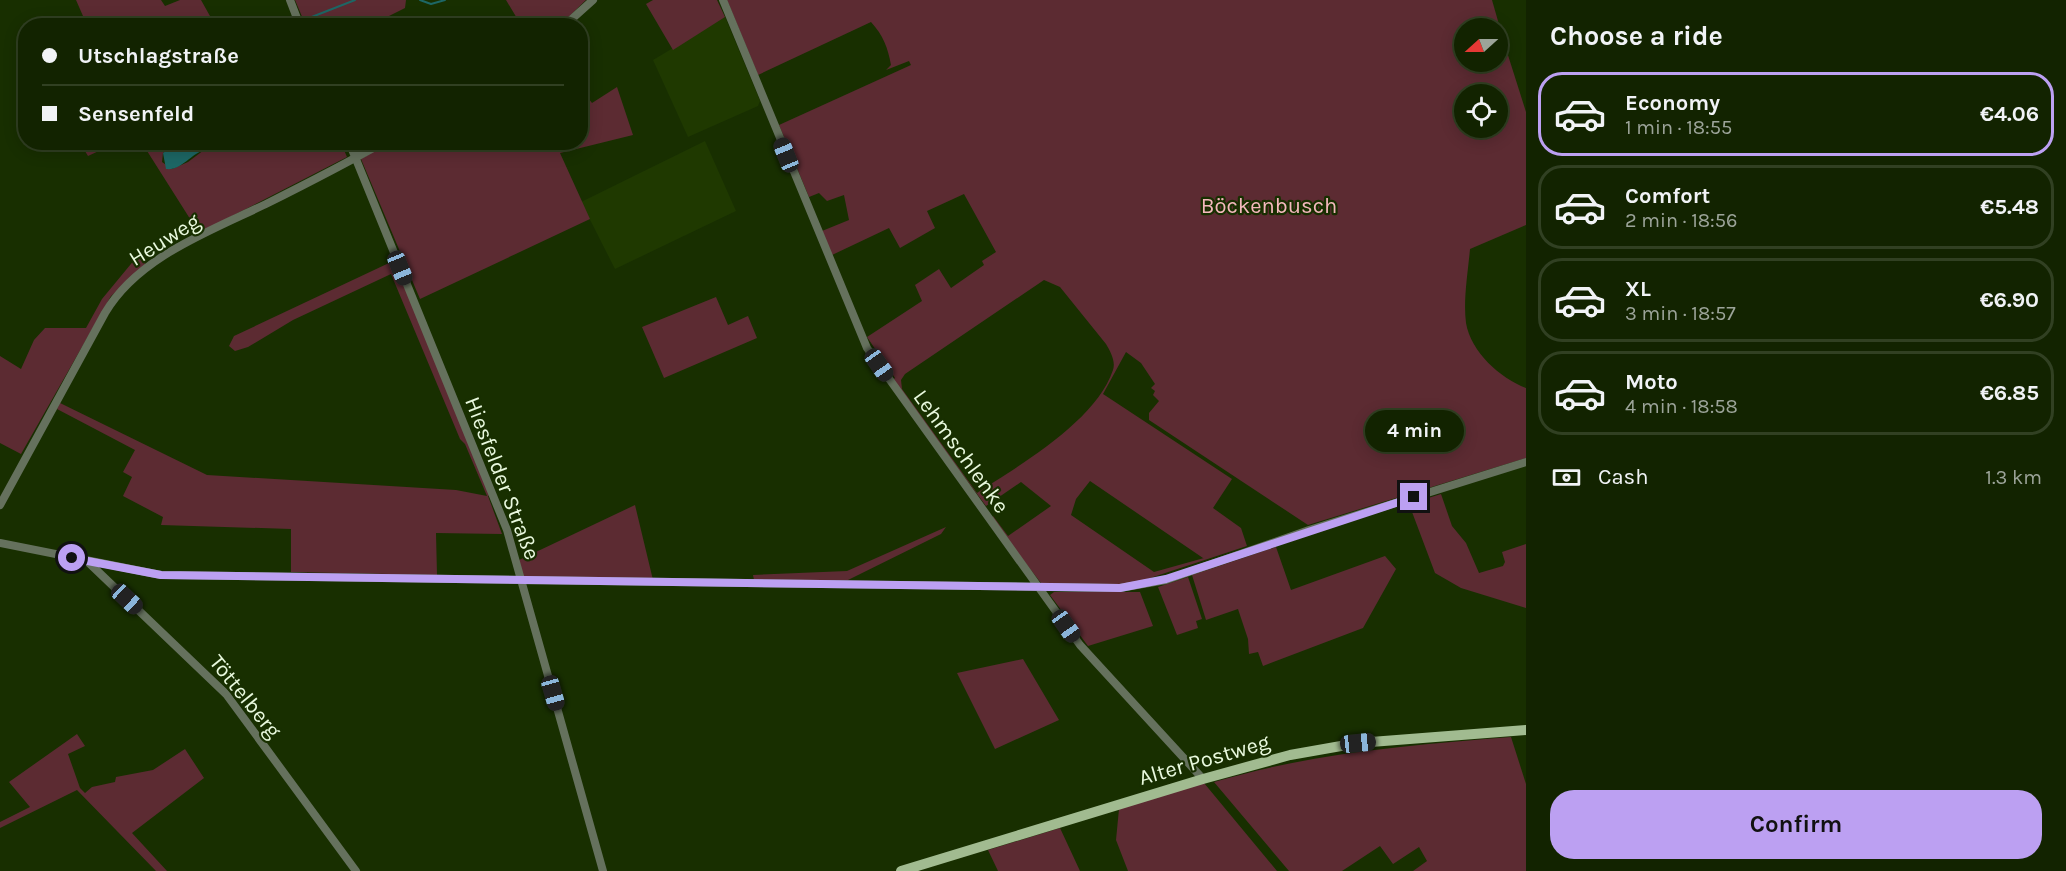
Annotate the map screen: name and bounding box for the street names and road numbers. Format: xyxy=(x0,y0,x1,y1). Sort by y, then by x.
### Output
street label: Heuweg xyxy=(124,208,205,272)
street label: Lehmschlenke xyxy=(908,385,1015,518)
street label: Hiesfelder Straße xyxy=(459,393,545,564)
street label: Töttelberg xyxy=(204,650,287,744)
street label: Alter Postweg xyxy=(1136,729,1273,791)

